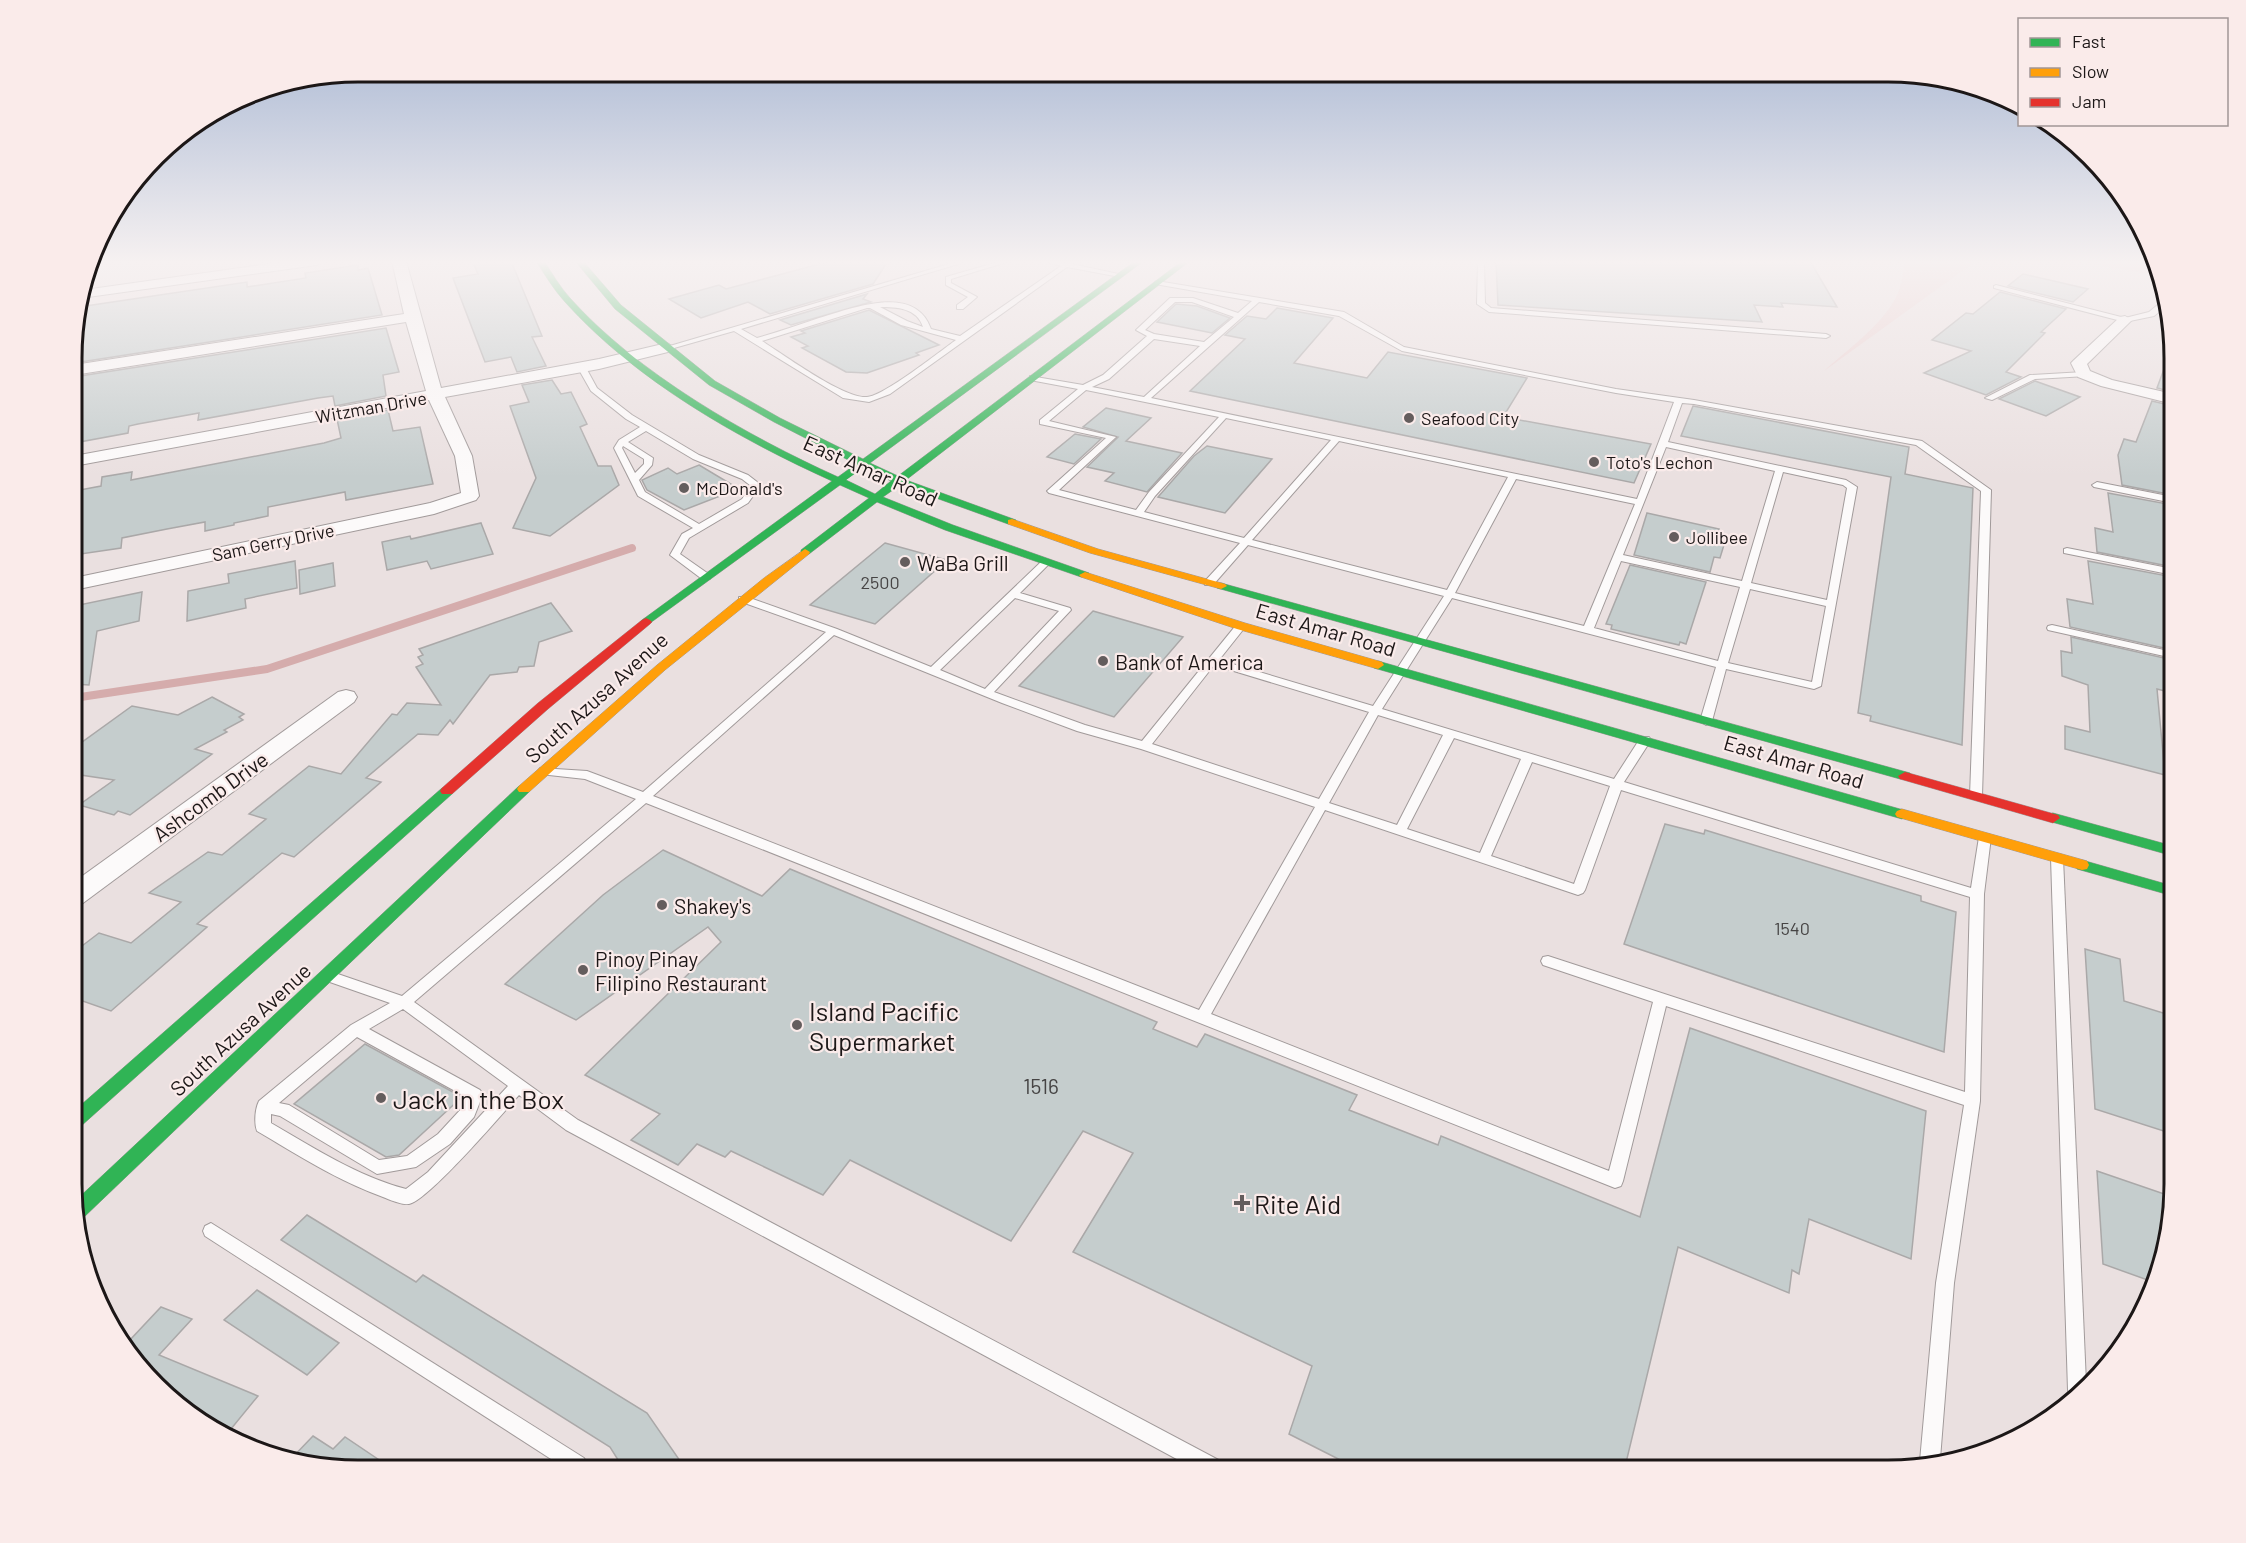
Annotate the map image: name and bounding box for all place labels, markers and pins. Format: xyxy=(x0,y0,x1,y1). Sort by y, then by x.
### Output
place label: Seafood City xyxy=(1421,407,1519,429)
marker: Seafood City xyxy=(1402,411,1416,425)
place label: Toto's Lechon xyxy=(1606,451,1713,473)
marker: Toto's Lechon xyxy=(1587,455,1601,469)
place label: McDonald's xyxy=(696,477,783,499)
marker: McDonald's xyxy=(677,481,691,495)
place label: Jollibee xyxy=(1686,526,1748,548)
marker: Jollibee xyxy=(1667,530,1681,544)
place label: WaBa Grill xyxy=(917,550,1009,575)
marker: WaBa Grill xyxy=(898,555,912,569)
place label: Bank of America xyxy=(1115,649,1264,674)
marker: Bank of America xyxy=(1096,654,1110,668)
place label: Shakey's xyxy=(674,893,751,918)
marker: Shakey's xyxy=(655,898,669,912)
place label: Pinoy Pinay Filipino Restaurant xyxy=(595,946,767,995)
marker: Pinoy Pinay Filipino Restaurant xyxy=(576,963,590,977)
place label: Island Pacific Supermarket xyxy=(809,995,959,1056)
marker: Island Pacific Supermarket xyxy=(790,1018,804,1032)
place label: Jack in the Box xyxy=(393,1083,564,1114)
marker: Jack in the Box xyxy=(374,1091,388,1105)
place label: Rite Aid xyxy=(1254,1188,1341,1219)
marker: Rite Aid xyxy=(1235,1196,1249,1210)

